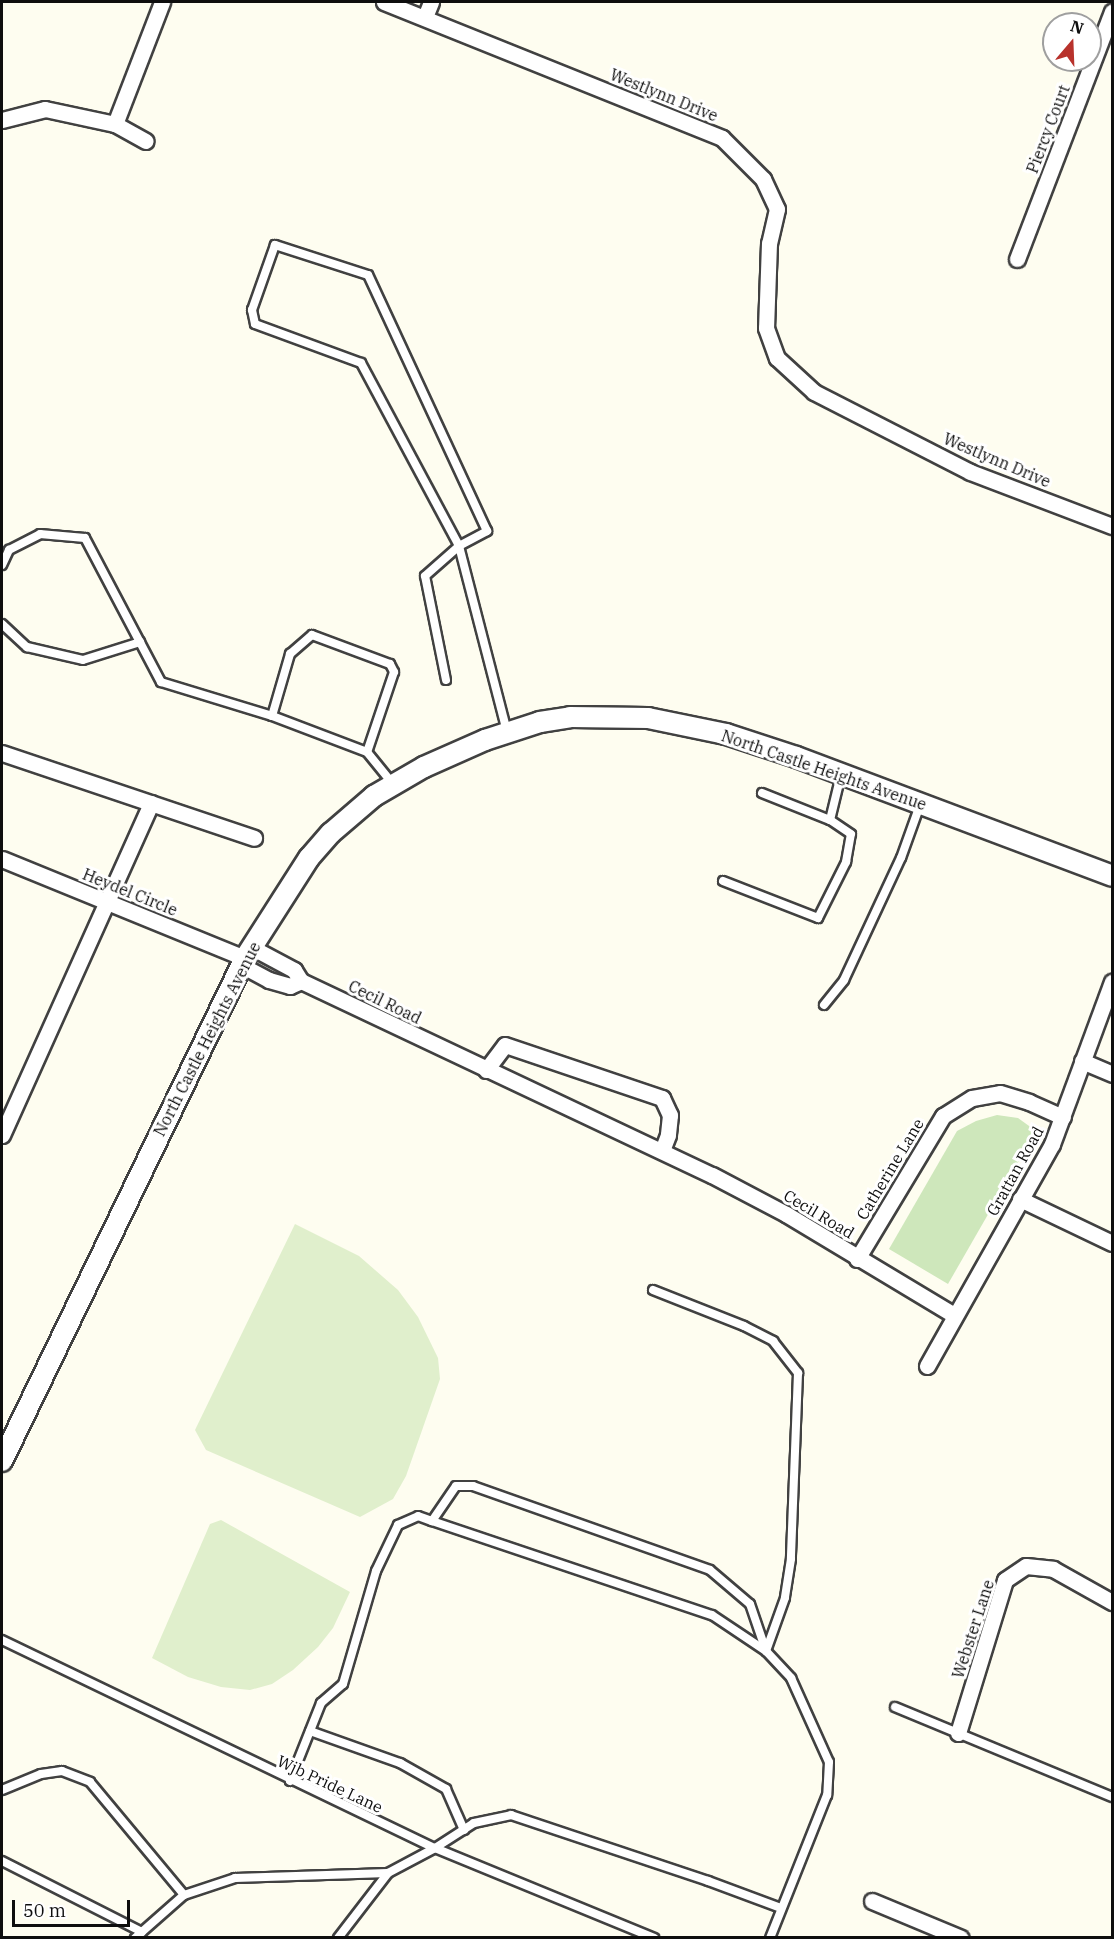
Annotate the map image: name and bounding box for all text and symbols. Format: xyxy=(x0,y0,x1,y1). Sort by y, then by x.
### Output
north arrow xyxy=(1042,12,1102,72)
text: N xyxy=(1068,15,1086,38)
street label: Westlynn Drive xyxy=(607,65,721,125)
street label: Piercy Court xyxy=(1022,82,1074,176)
street label: Westlynn Drive xyxy=(941,429,1053,491)
street label: North Castle Heights Avenue xyxy=(719,726,929,814)
street label: Heydel Circle xyxy=(80,864,180,920)
street label: North Castle Heights Avenue xyxy=(149,939,265,1139)
street label: Cecil Road xyxy=(345,976,425,1028)
street label: Catherine Lane xyxy=(852,1115,928,1223)
street label: Grattan Road xyxy=(983,1123,1047,1219)
street label: Cecil Road xyxy=(780,1185,858,1243)
street label: Webster Lane xyxy=(948,1577,998,1681)
street label: Wjb Pride Lane xyxy=(274,1751,386,1817)
scale bar xyxy=(15,1888,134,1926)
text: 50 m xyxy=(23,1899,66,1922)

